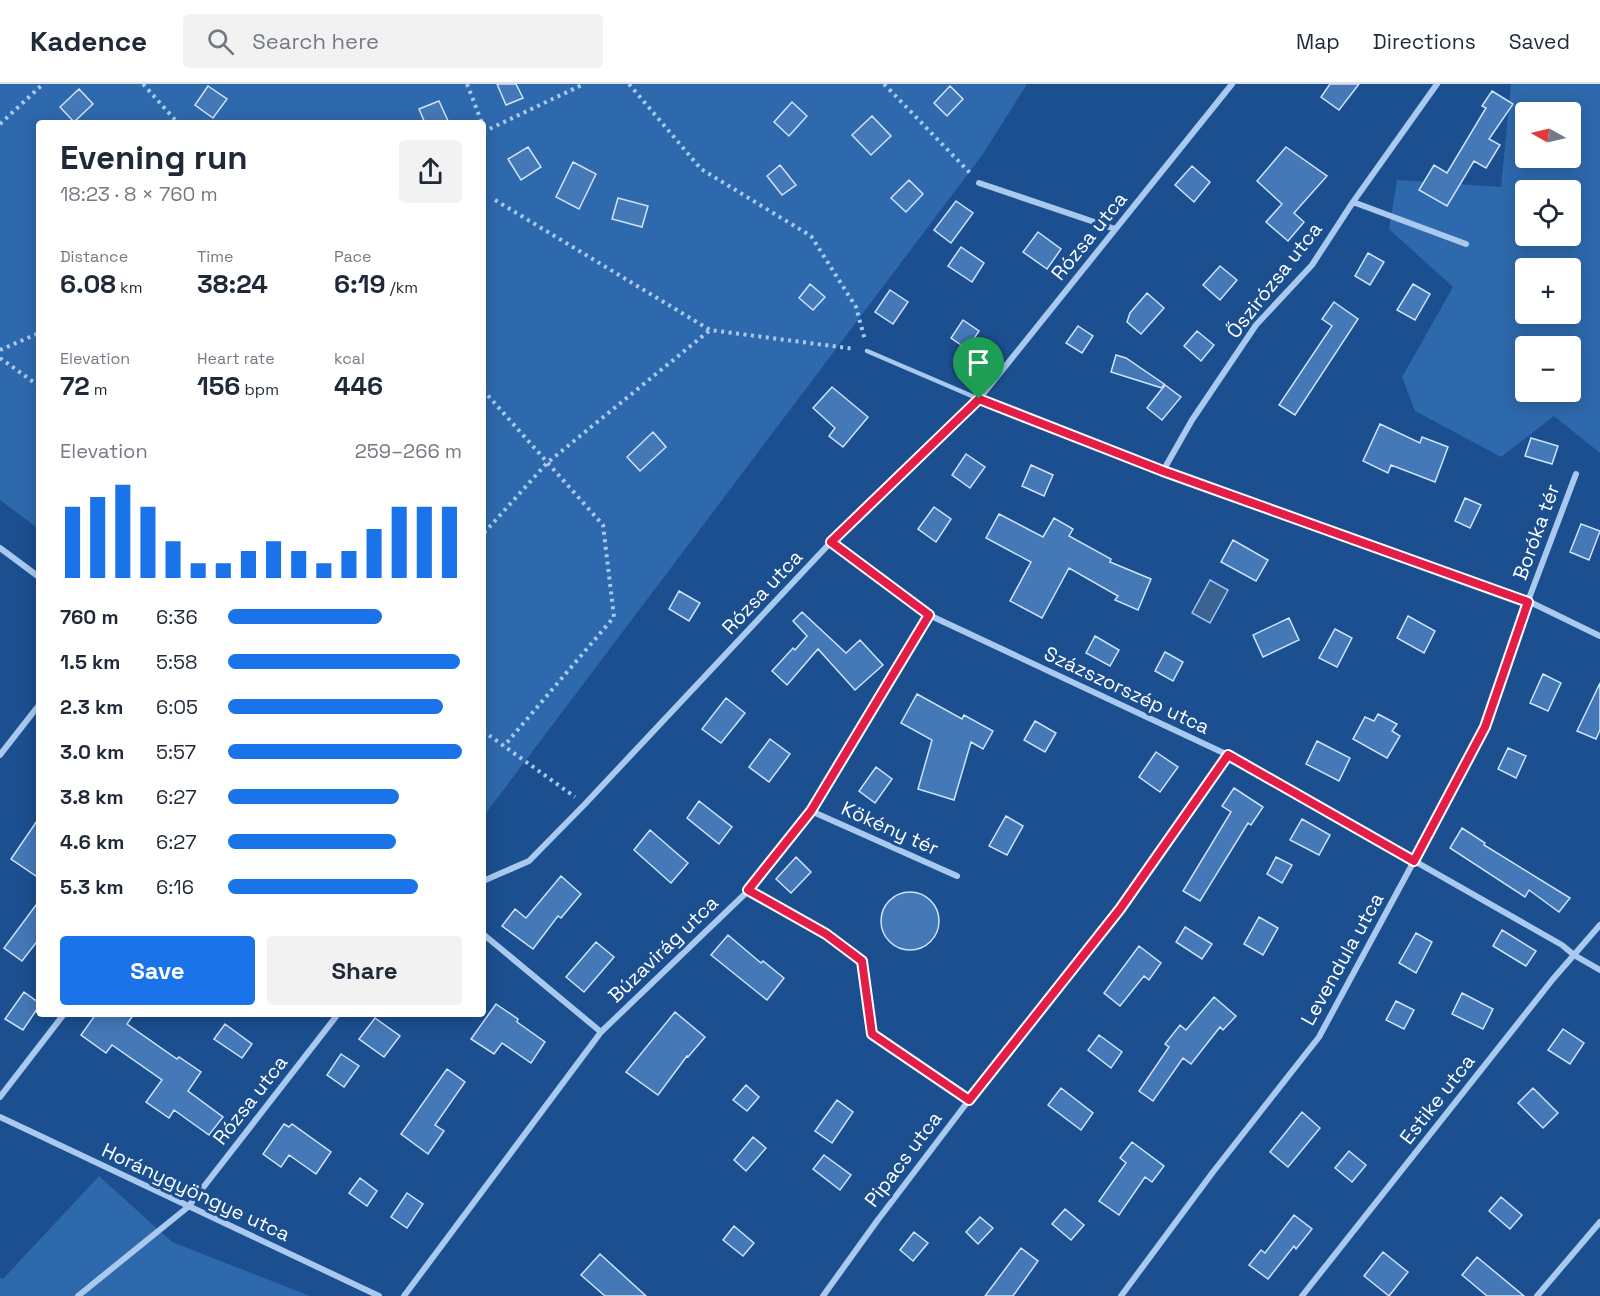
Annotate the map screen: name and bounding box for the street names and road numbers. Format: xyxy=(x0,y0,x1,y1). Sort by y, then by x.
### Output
street label: Rózsa utca xyxy=(1045,186,1133,286)
street label: Őszirózsa utca xyxy=(1221,217,1327,343)
street label: Boróka tér xyxy=(1507,480,1565,584)
street label: Rózsa utca xyxy=(716,544,808,640)
street label: Százszorszép utca xyxy=(1040,640,1214,740)
street label: Kökény tér xyxy=(837,795,943,861)
street label: Levendula utca xyxy=(1295,888,1389,1030)
street label: Búzavirág utca xyxy=(602,890,724,1008)
street label: Estike utca xyxy=(1394,1049,1480,1149)
street label: Rózsa utca xyxy=(207,1050,293,1150)
street label: Pipacs utca xyxy=(859,1106,947,1212)
street label: Horánygyöngye utca xyxy=(98,1137,294,1247)

